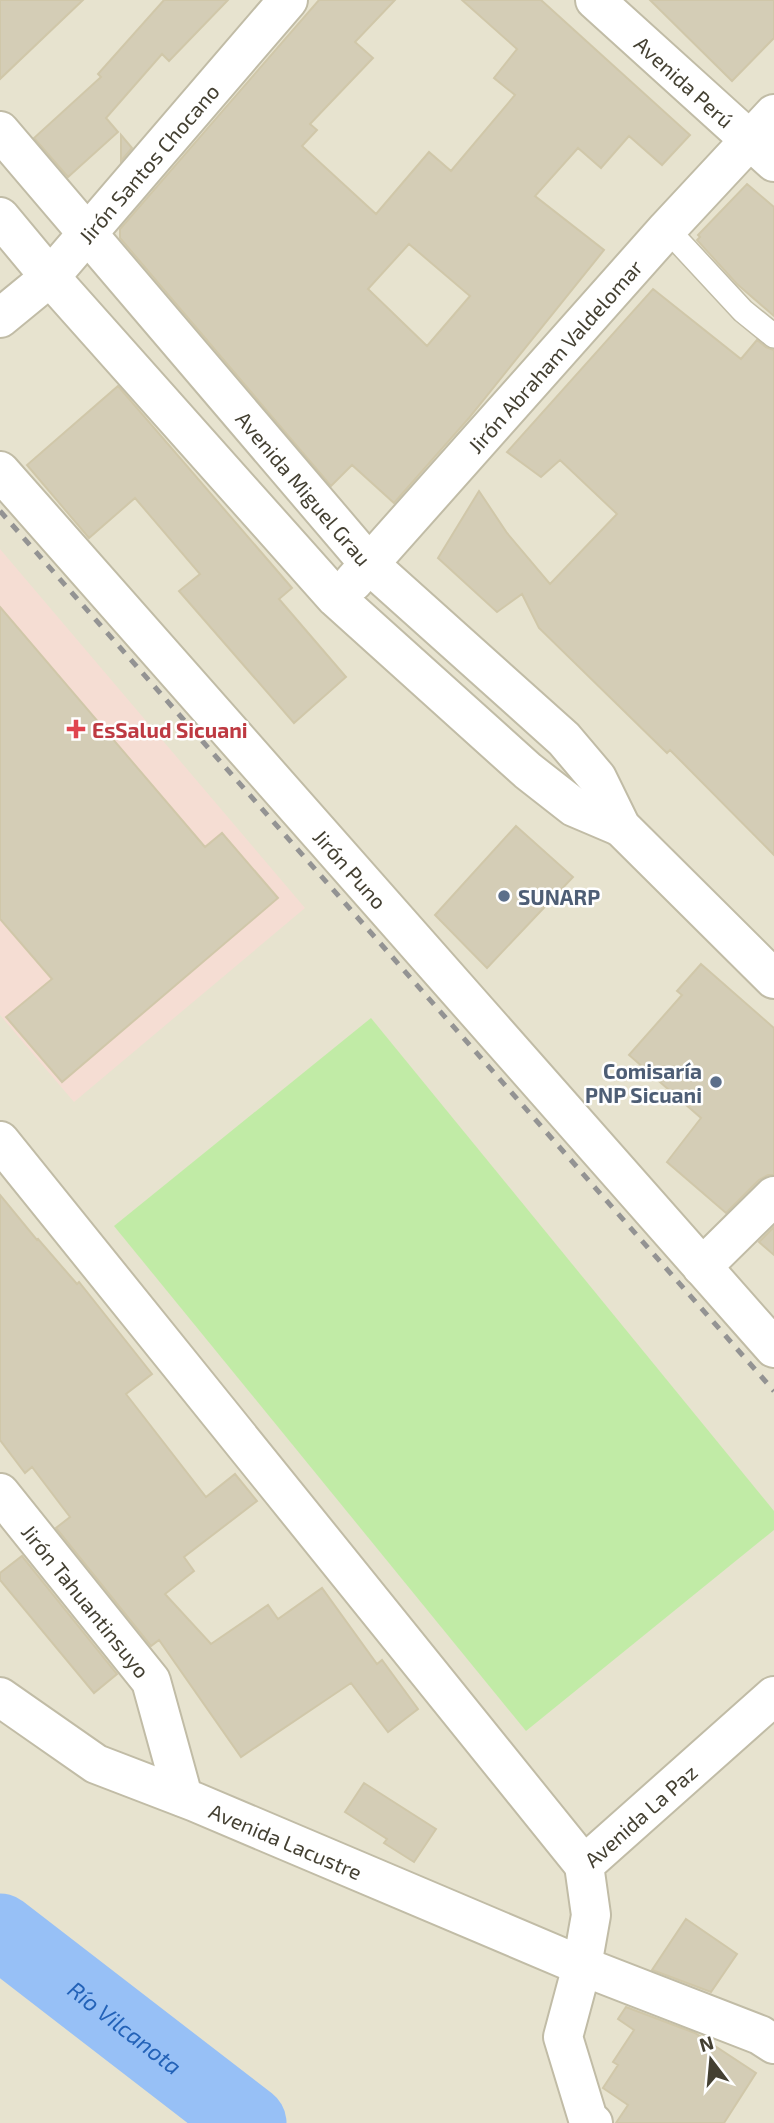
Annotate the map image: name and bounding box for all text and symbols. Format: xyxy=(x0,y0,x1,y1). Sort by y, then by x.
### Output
street label: Avenida Perú xyxy=(630,30,739,132)
street label: Jirón Santos Chocano xyxy=(73,78,223,248)
street label: Jirón Abraham Valdelomar xyxy=(462,253,647,457)
street label: Avenida Miguel Grau xyxy=(232,406,377,570)
place label: EsSalud Sicuani xyxy=(92,717,248,742)
marker: EsSalud Sicuani xyxy=(66,719,86,739)
street label: Jirón Puno xyxy=(309,823,392,913)
place label: SUNARP xyxy=(518,884,600,909)
marker: SUNARP xyxy=(496,888,512,904)
place label: Comisaría PNP Sicuani xyxy=(585,1058,702,1107)
marker: Comisaría PNP Sicuani xyxy=(708,1074,724,1090)
street label: Jirón Tahuantinsuyo xyxy=(17,1519,156,1682)
street label: Avenida La Paz xyxy=(579,1758,702,1872)
street label: Avenida Lacustre xyxy=(206,1797,366,1884)
water label: Río Vilcanota xyxy=(63,1975,187,2080)
north arrow xyxy=(676,2025,746,2095)
text: N xyxy=(696,2030,716,2056)

